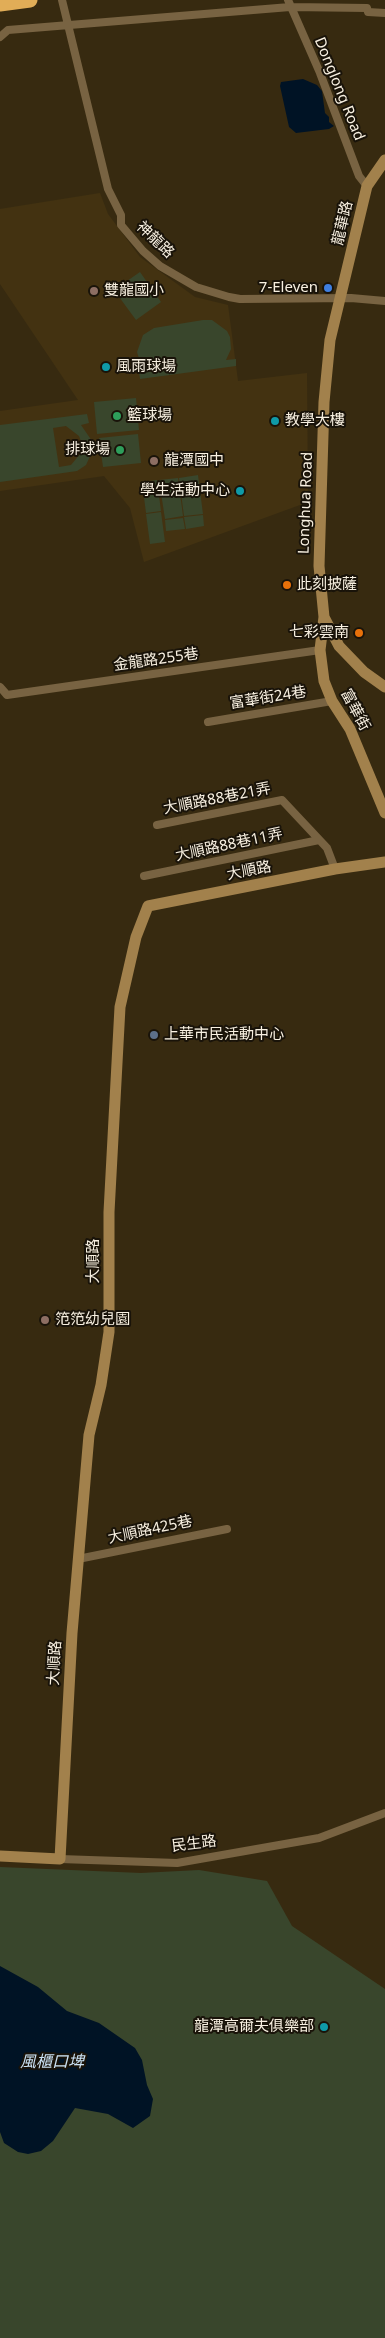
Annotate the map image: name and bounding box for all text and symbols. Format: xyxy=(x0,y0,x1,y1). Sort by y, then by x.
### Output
street label: Donglong Road xyxy=(310,35,368,143)
street label: 龍華路 xyxy=(329,199,357,247)
street label: 神龍路 xyxy=(133,218,177,262)
place label: 7-Eleven xyxy=(259,279,318,297)
place label: 雙龍國小 xyxy=(104,282,164,300)
marker: 7-Eleven xyxy=(322,282,334,294)
marker: 雙龍國小 xyxy=(88,285,100,297)
place label: 風雨球場 xyxy=(116,358,176,376)
marker: 風雨球場 xyxy=(100,361,112,373)
place label: 籃球場 xyxy=(127,407,172,425)
marker: 籃球場 xyxy=(111,410,123,422)
place label: 教學大樓 xyxy=(285,412,345,430)
marker: 教學大樓 xyxy=(269,415,281,427)
place label: 排球場 xyxy=(65,441,110,459)
marker: 排球場 xyxy=(114,444,126,456)
place label: 龍潭國中 xyxy=(164,452,224,470)
street label: Longhua Road xyxy=(295,452,317,554)
marker: 龍潭國中 xyxy=(148,455,160,467)
place label: 學生活動中心 xyxy=(140,482,230,500)
marker: 學生活動中心 xyxy=(234,485,246,497)
place label: 此刻披薩 xyxy=(297,576,357,594)
marker: 此刻披薩 xyxy=(281,579,293,591)
place label: 七彩雲南 xyxy=(289,624,349,642)
marker: 七彩雲南 xyxy=(353,627,365,639)
street label: 金龍路255巷 xyxy=(112,645,200,675)
street label: 富華街24巷 xyxy=(228,683,308,713)
street label: 富華街 xyxy=(336,686,374,734)
street label: 大順路88巷21弄 xyxy=(162,780,272,818)
street label: 大順路88巷11弄 xyxy=(174,825,284,865)
street label: 大順路 xyxy=(225,858,273,884)
place label: 上華市民活動中心 xyxy=(164,1026,284,1044)
marker: 上華市民活動中心 xyxy=(148,1029,160,1041)
street label: 大順路 xyxy=(85,1239,103,1283)
place label: 笵笵幼兒園 xyxy=(55,1311,130,1329)
marker: 笵笵幼兒園 xyxy=(39,1314,51,1326)
street label: 大順路425巷 xyxy=(106,1512,194,1548)
street label: 大順路 xyxy=(45,1640,65,1686)
street label: 民生路 xyxy=(171,1832,217,1856)
place label: 龍潭高爾夫俱樂部 xyxy=(194,2018,314,2036)
marker: 龍潭高爾夫俱樂部 xyxy=(318,2021,330,2033)
water label: 風櫃口埤 xyxy=(20,2052,84,2072)

